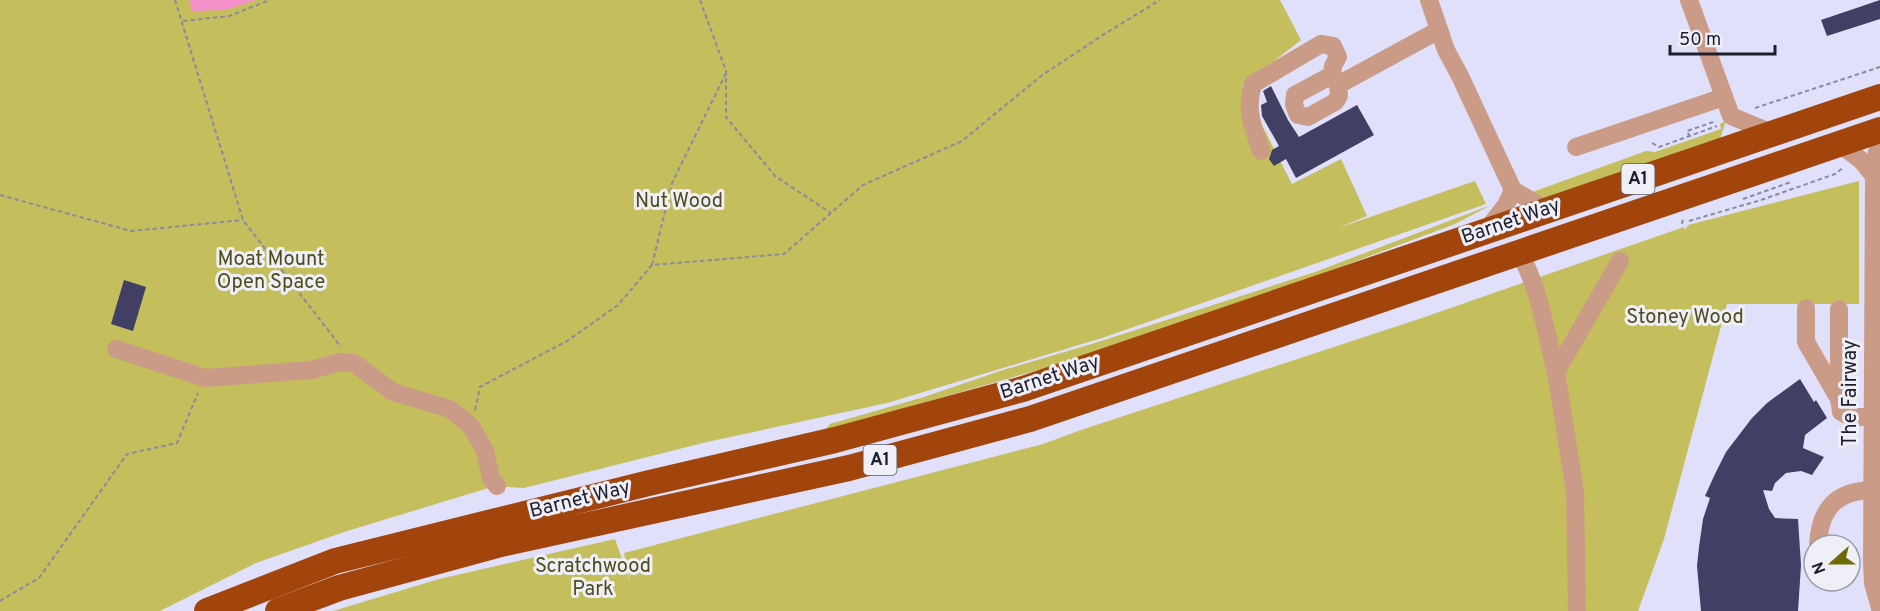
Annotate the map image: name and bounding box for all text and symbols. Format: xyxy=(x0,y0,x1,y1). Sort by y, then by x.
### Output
scale bar xyxy=(1670,18,1775,56)
text: 50 m xyxy=(1679,29,1721,52)
road number: A1 xyxy=(1622,164,1654,194)
park label: Nut Wood xyxy=(635,189,723,215)
street label: Barnet Way xyxy=(1458,193,1564,251)
park label: Moat Mount Open Space xyxy=(217,247,325,296)
park label: Stoney Wood xyxy=(1626,305,1744,331)
street label: The Fairway xyxy=(1838,340,1864,446)
street label: Barnet Way xyxy=(997,350,1103,406)
road number: A1 xyxy=(864,445,896,475)
street label: Barnet Way xyxy=(527,475,633,525)
north arrow xyxy=(1802,533,1862,593)
park label: Scratchwood Park xyxy=(535,554,651,603)
text: N xyxy=(1808,559,1831,577)

